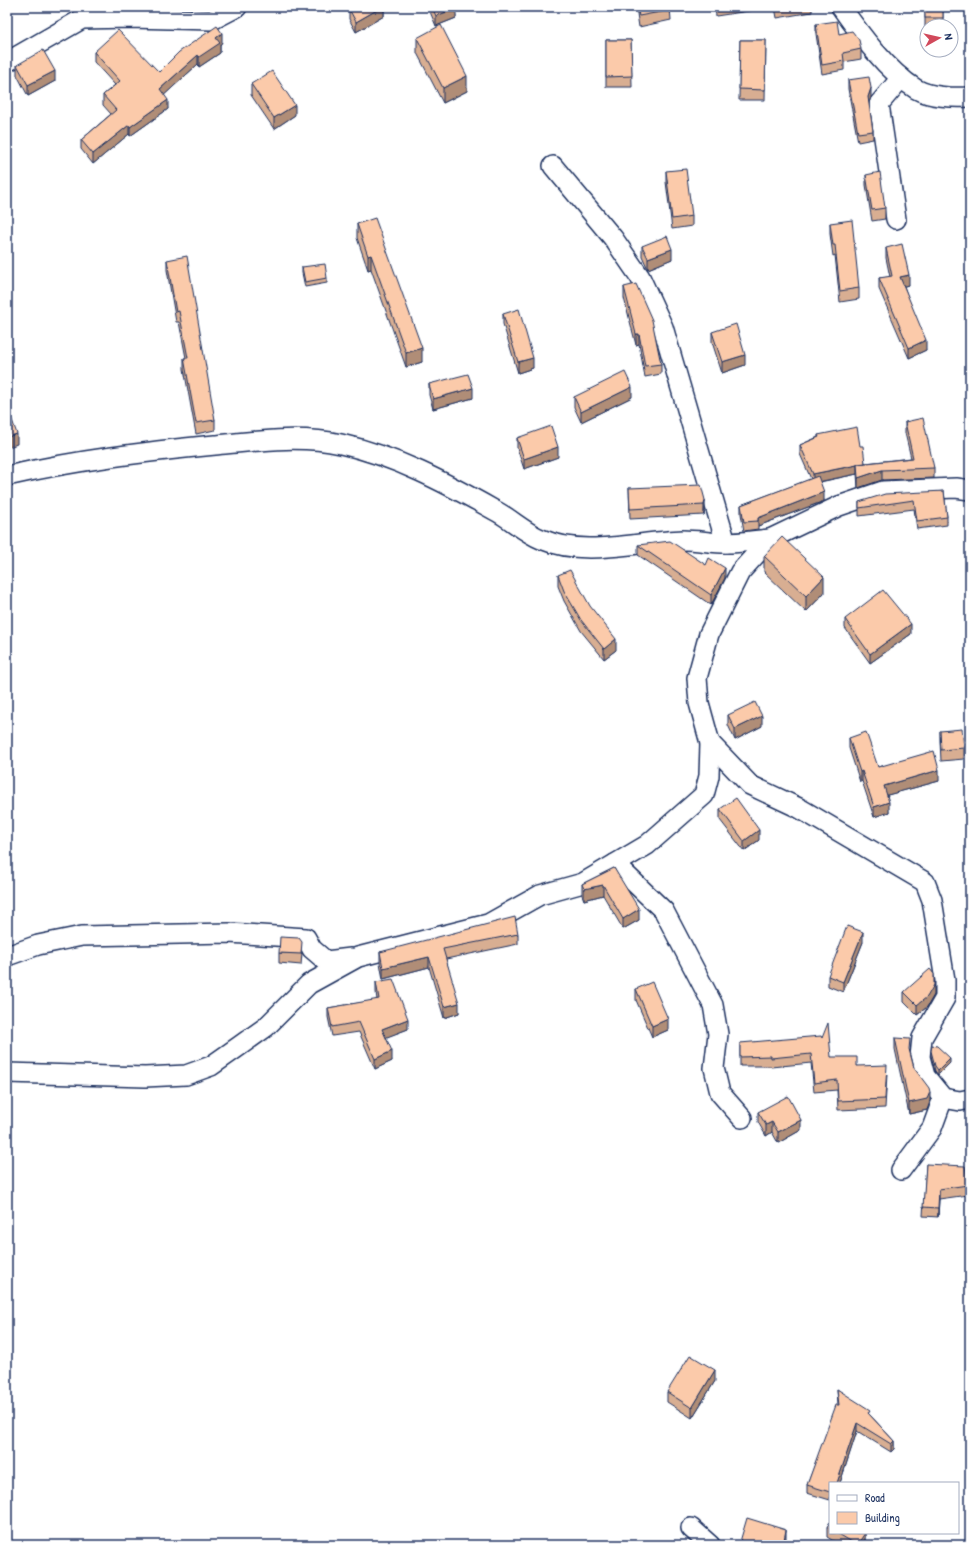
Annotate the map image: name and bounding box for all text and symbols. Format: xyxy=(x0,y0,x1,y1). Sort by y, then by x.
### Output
north arrow xyxy=(919,18,959,58)
text: N xyxy=(942,33,956,41)
legend xyxy=(829,1482,959,1534)
text: Road xyxy=(865,1489,885,1506)
text: Building xyxy=(865,1509,900,1526)

